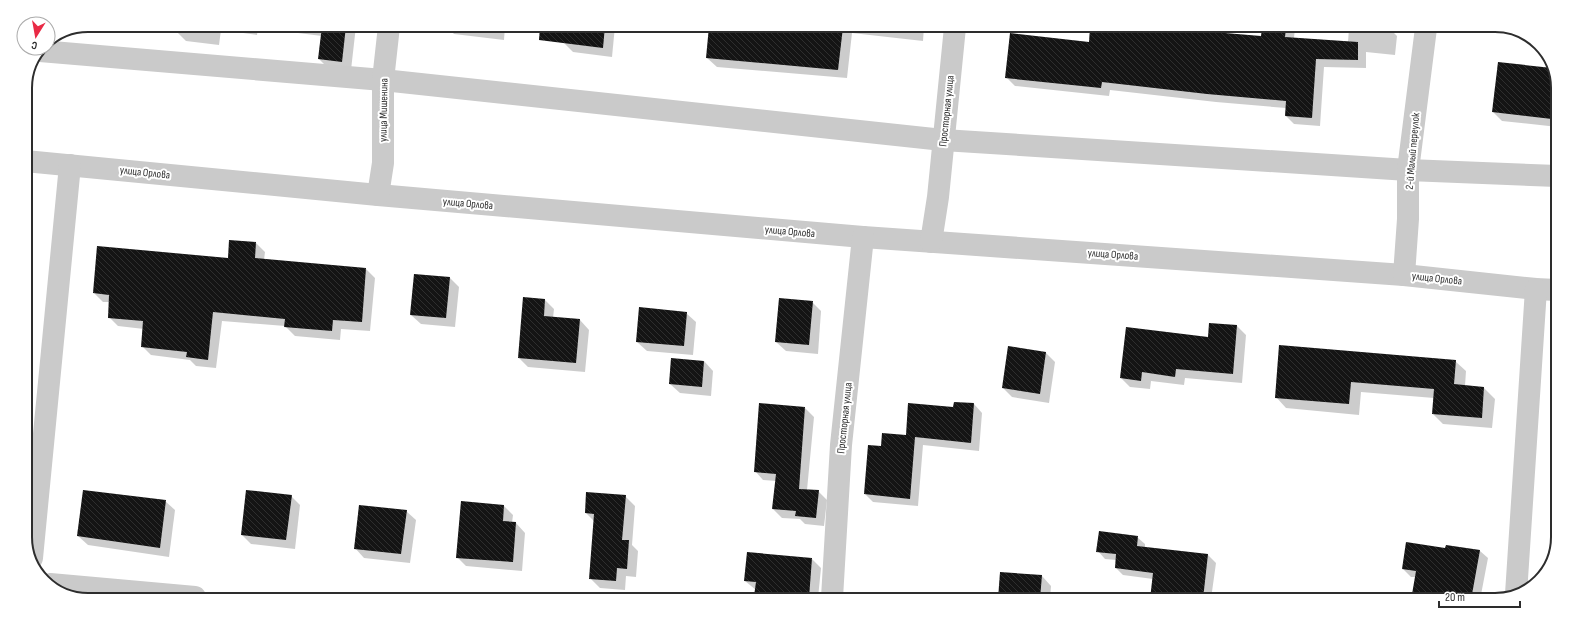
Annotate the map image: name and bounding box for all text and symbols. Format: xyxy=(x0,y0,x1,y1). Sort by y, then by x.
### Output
north arrow xyxy=(16,16,56,56)
text: С xyxy=(30,38,38,52)
street label: Просторная улица xyxy=(936,75,957,147)
street label: улица Мишенина xyxy=(376,78,391,142)
street label: 2-й Малый переулок xyxy=(1403,111,1422,190)
street label: улица Орлова xyxy=(119,163,171,182)
street label: улица Орлова xyxy=(442,195,494,212)
street label: улица Орлова xyxy=(764,223,816,240)
street label: улица Орлова xyxy=(1087,246,1139,263)
street label: улица Орлова xyxy=(1411,269,1463,288)
street label: Просторная улица xyxy=(834,382,855,454)
scale bar xyxy=(1439,583,1520,609)
text: 20 m xyxy=(1445,590,1465,605)

